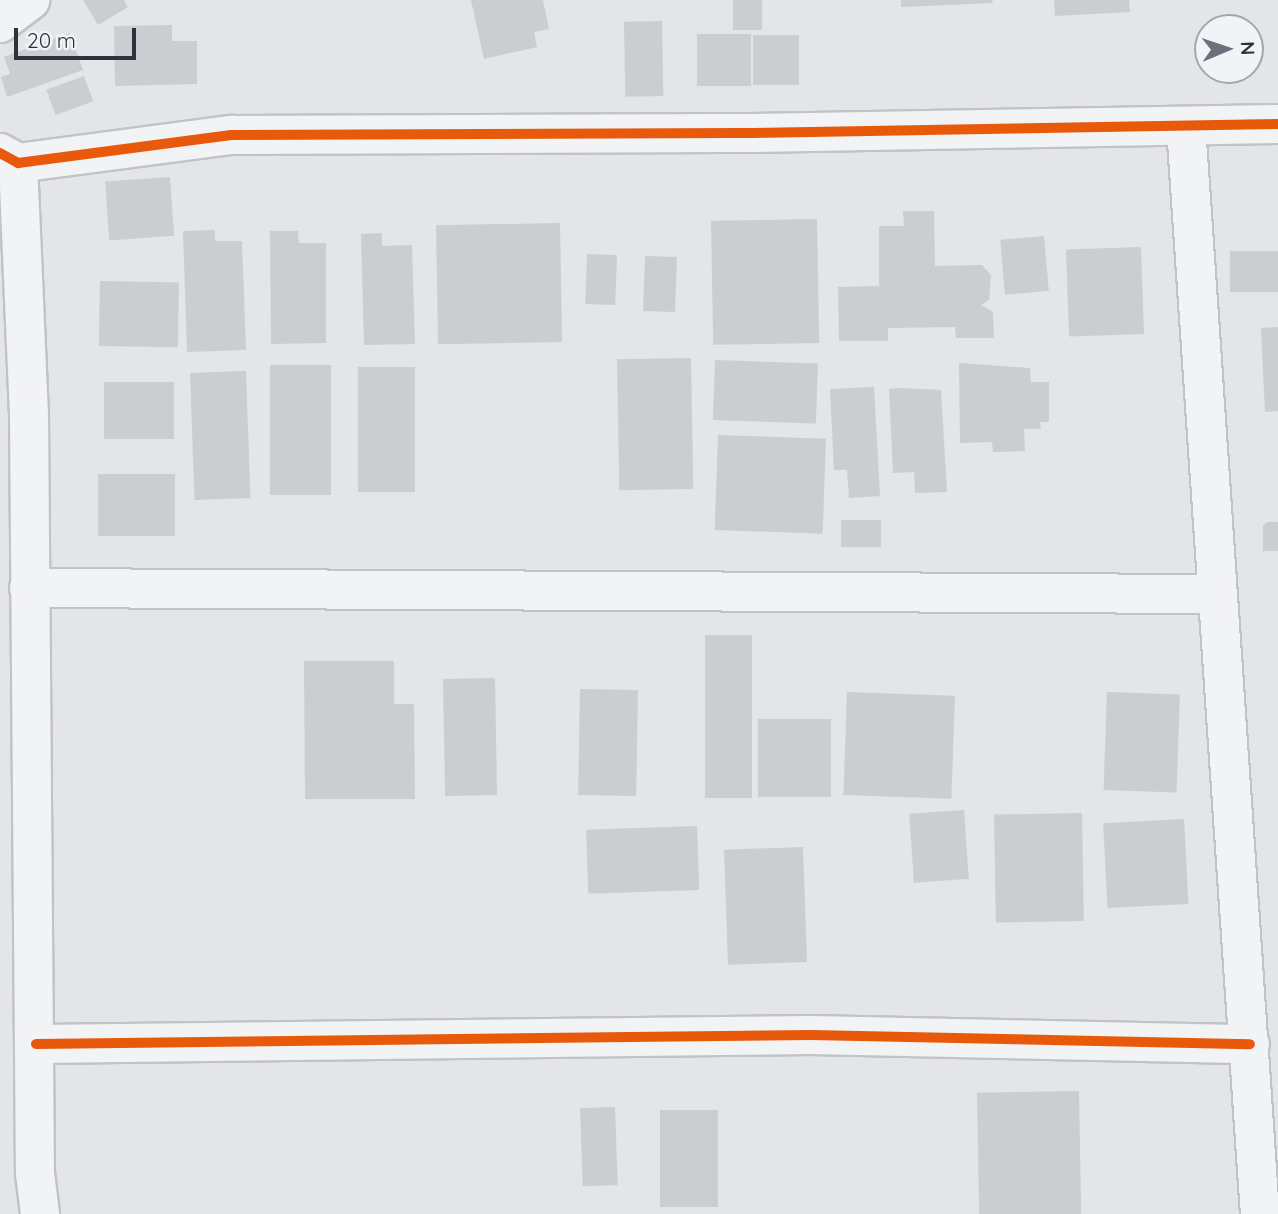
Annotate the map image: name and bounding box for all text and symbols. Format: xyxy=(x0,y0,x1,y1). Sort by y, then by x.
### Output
scale bar xyxy=(18,14,140,58)
north arrow xyxy=(1194,14,1264,84)
text: 20 m xyxy=(27,27,76,53)
text: N xyxy=(1236,41,1260,56)

